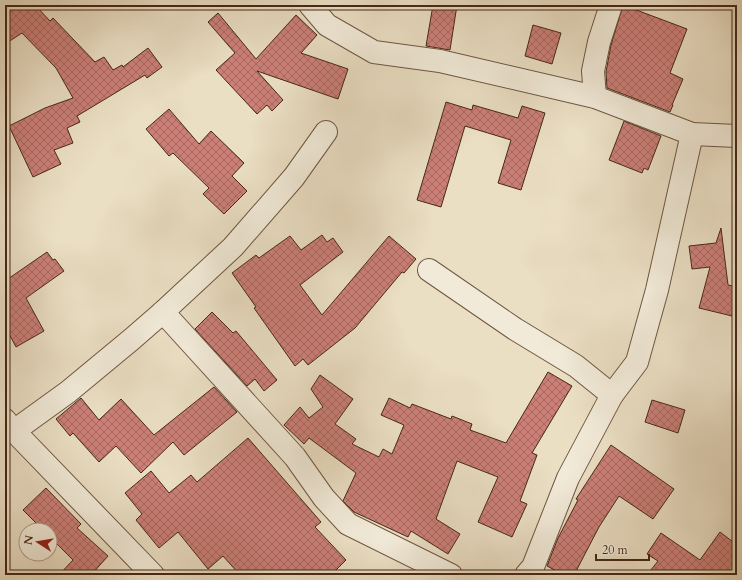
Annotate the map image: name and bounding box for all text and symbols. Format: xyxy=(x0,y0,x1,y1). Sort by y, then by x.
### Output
north arrow xyxy=(18,522,58,562)
text: N xyxy=(20,533,37,546)
scale bar xyxy=(596,536,649,562)
text: 20 m xyxy=(602,542,629,558)

